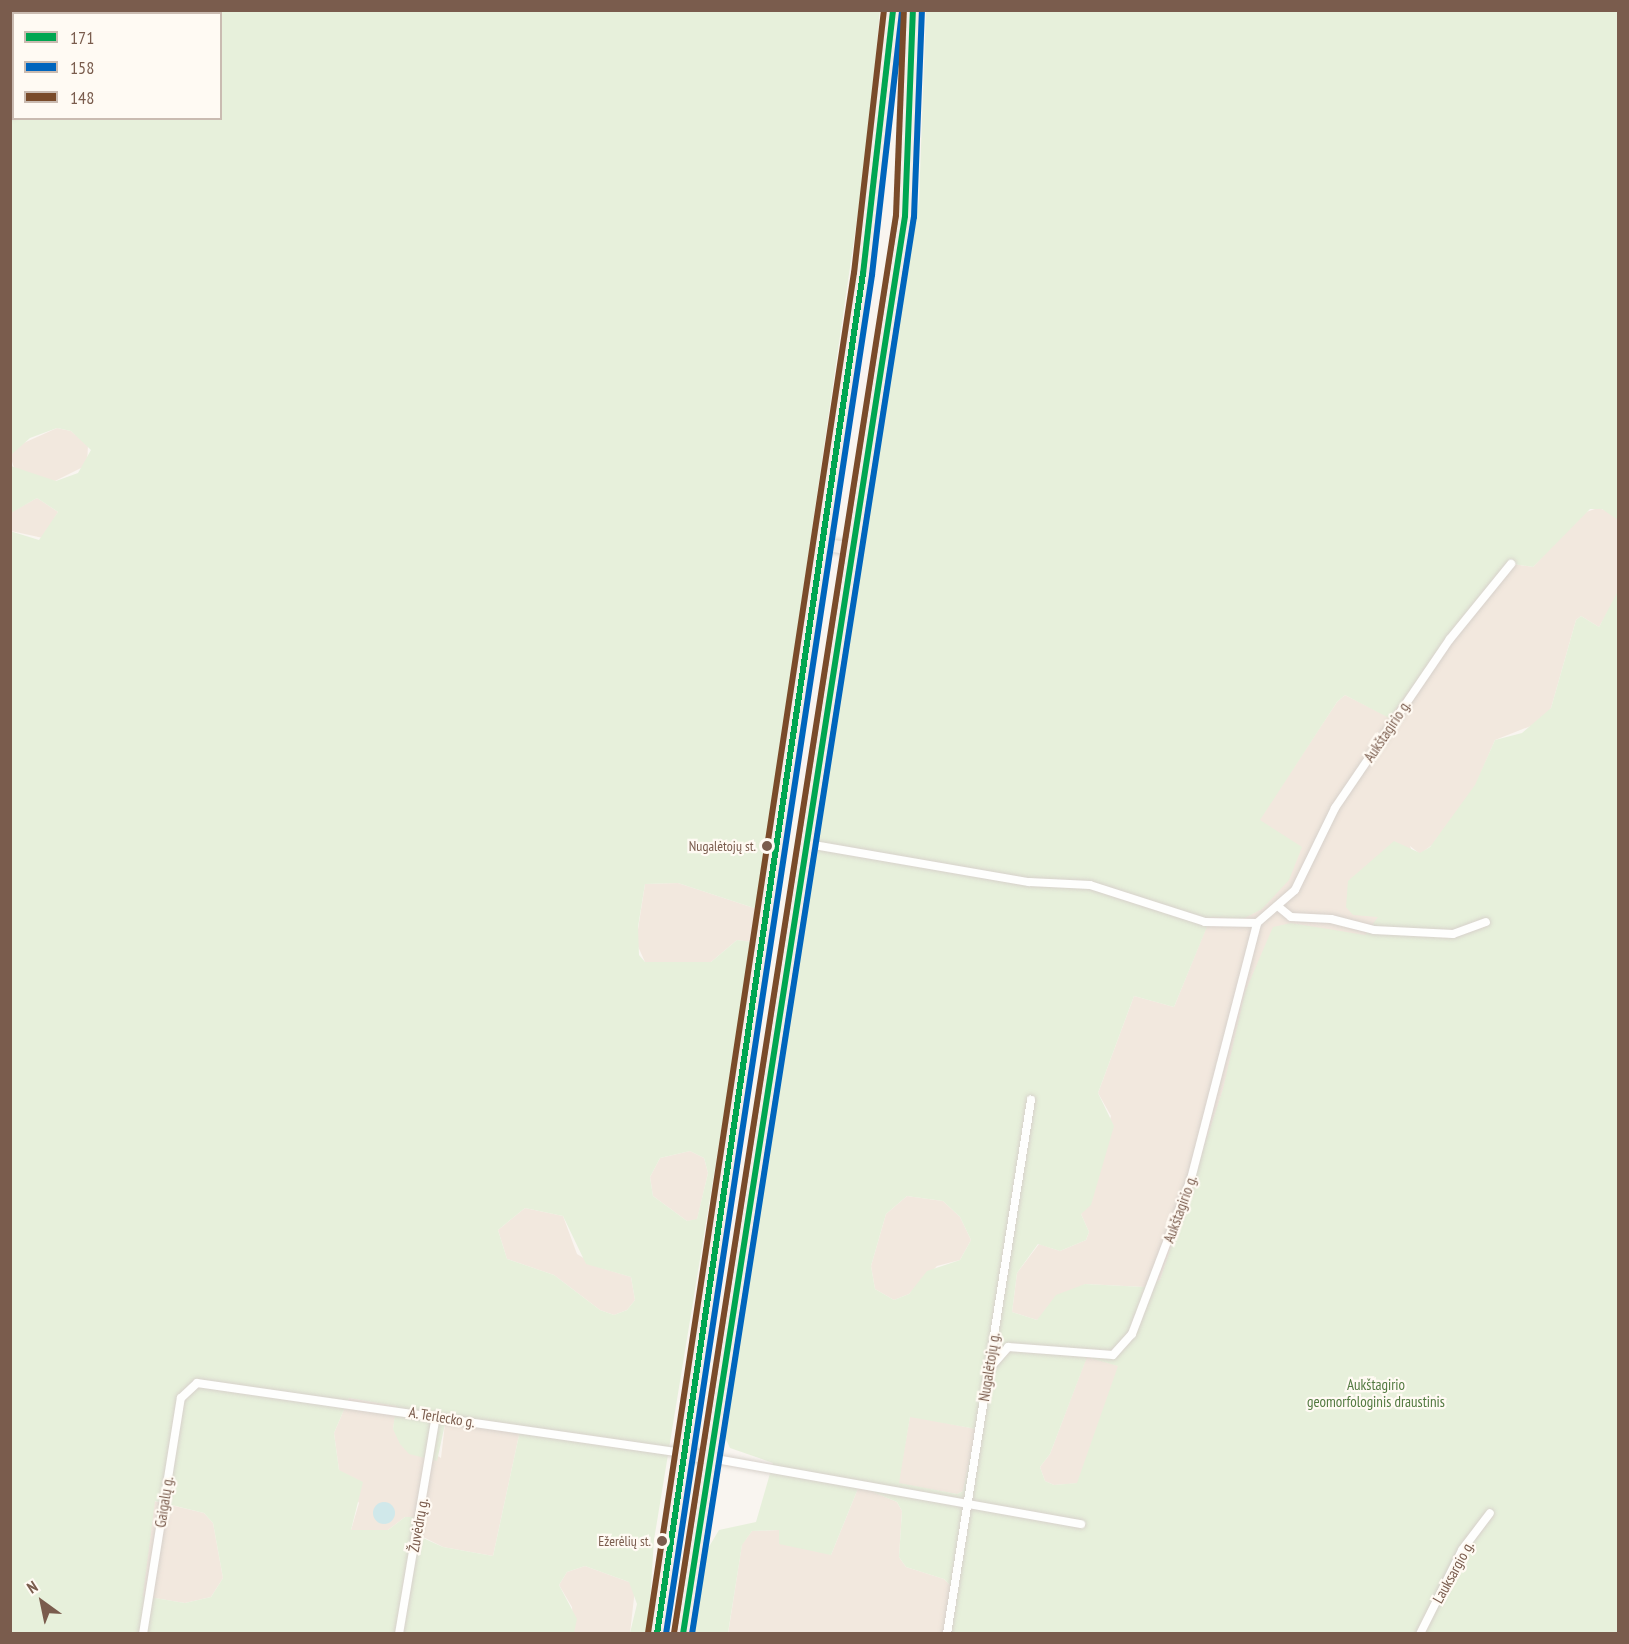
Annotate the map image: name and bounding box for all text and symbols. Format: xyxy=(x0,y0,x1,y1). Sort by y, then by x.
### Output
legend xyxy=(12,12,222,120)
text: 171 xyxy=(70,26,94,49)
text: 158 xyxy=(70,56,94,79)
text: 148 xyxy=(70,86,94,109)
street label: Aukštagirio g. xyxy=(1360,697,1414,765)
place label: Nugalėtojų st. xyxy=(689,838,756,854)
marker: Nugalėtojų st. xyxy=(761,840,773,852)
street label: Aukštagirio g. xyxy=(1159,1173,1201,1245)
street label: Nugalėtojų g. xyxy=(975,1331,1003,1403)
park label: Aukštagirio geomorfologinis draustinis xyxy=(1307,1375,1445,1410)
street label: A. Terlecko g. xyxy=(407,1403,477,1431)
street label: Gaigalų g. xyxy=(151,1475,177,1529)
street label: Žuvėdrų g. xyxy=(404,1497,432,1553)
place label: Ežerėlių st. xyxy=(598,1533,651,1549)
marker: Ežerėlių st. xyxy=(656,1535,668,1547)
street label: Lauksargio g. xyxy=(1429,1538,1477,1606)
north arrow xyxy=(12,1572,72,1632)
text: N xyxy=(23,1576,41,1598)

